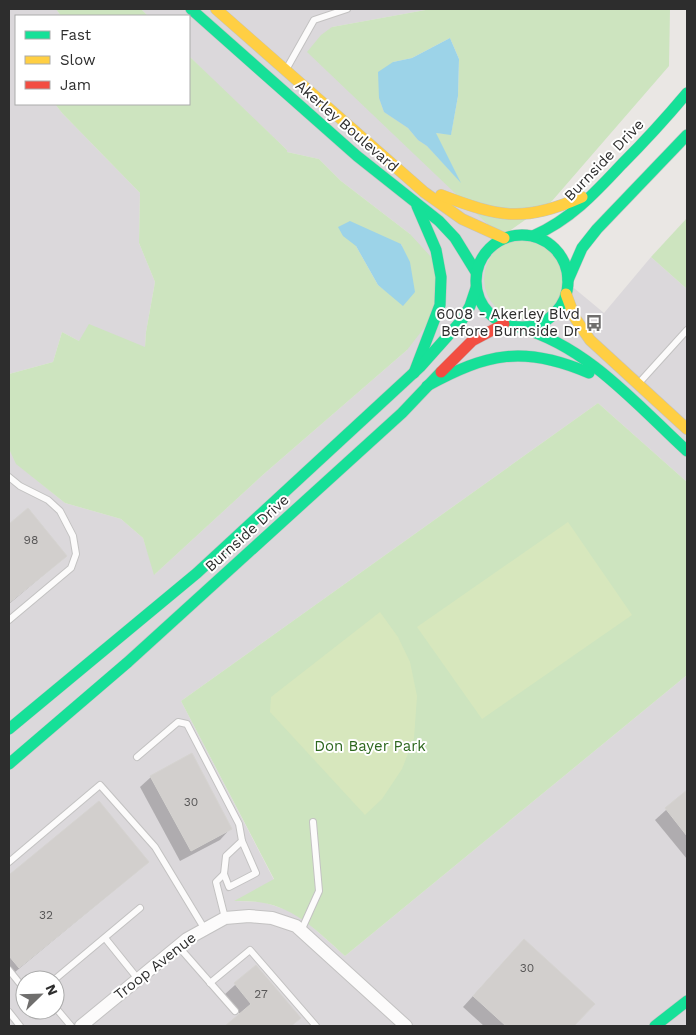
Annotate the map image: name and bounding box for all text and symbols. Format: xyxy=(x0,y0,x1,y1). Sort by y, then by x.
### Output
legend xyxy=(15,15,190,105)
text: Fast xyxy=(60,26,92,44)
text: Slow xyxy=(60,51,96,69)
text: Jam xyxy=(60,76,91,94)
street label: Akerley Boulevard xyxy=(292,76,402,176)
street label: Burnside Drive xyxy=(560,115,648,205)
place label: 6008 - Akerley Blvd Before Burnside Dr xyxy=(436,305,580,340)
bus stop icon: 6008 - Akerley Blvd Before Burnside Dr xyxy=(584,313,604,333)
street label: Burnside Drive xyxy=(201,491,293,575)
house number: 98 xyxy=(24,533,38,547)
park label: Don Bayer Park xyxy=(314,737,426,755)
house number: 30 xyxy=(184,795,198,809)
house number: 32 xyxy=(39,908,53,922)
street label: Troop Avenue xyxy=(110,928,200,1004)
house number: 30 xyxy=(520,961,534,975)
north arrow xyxy=(15,970,65,1020)
text: N xyxy=(43,982,61,998)
house number: 27 xyxy=(254,987,268,1001)

